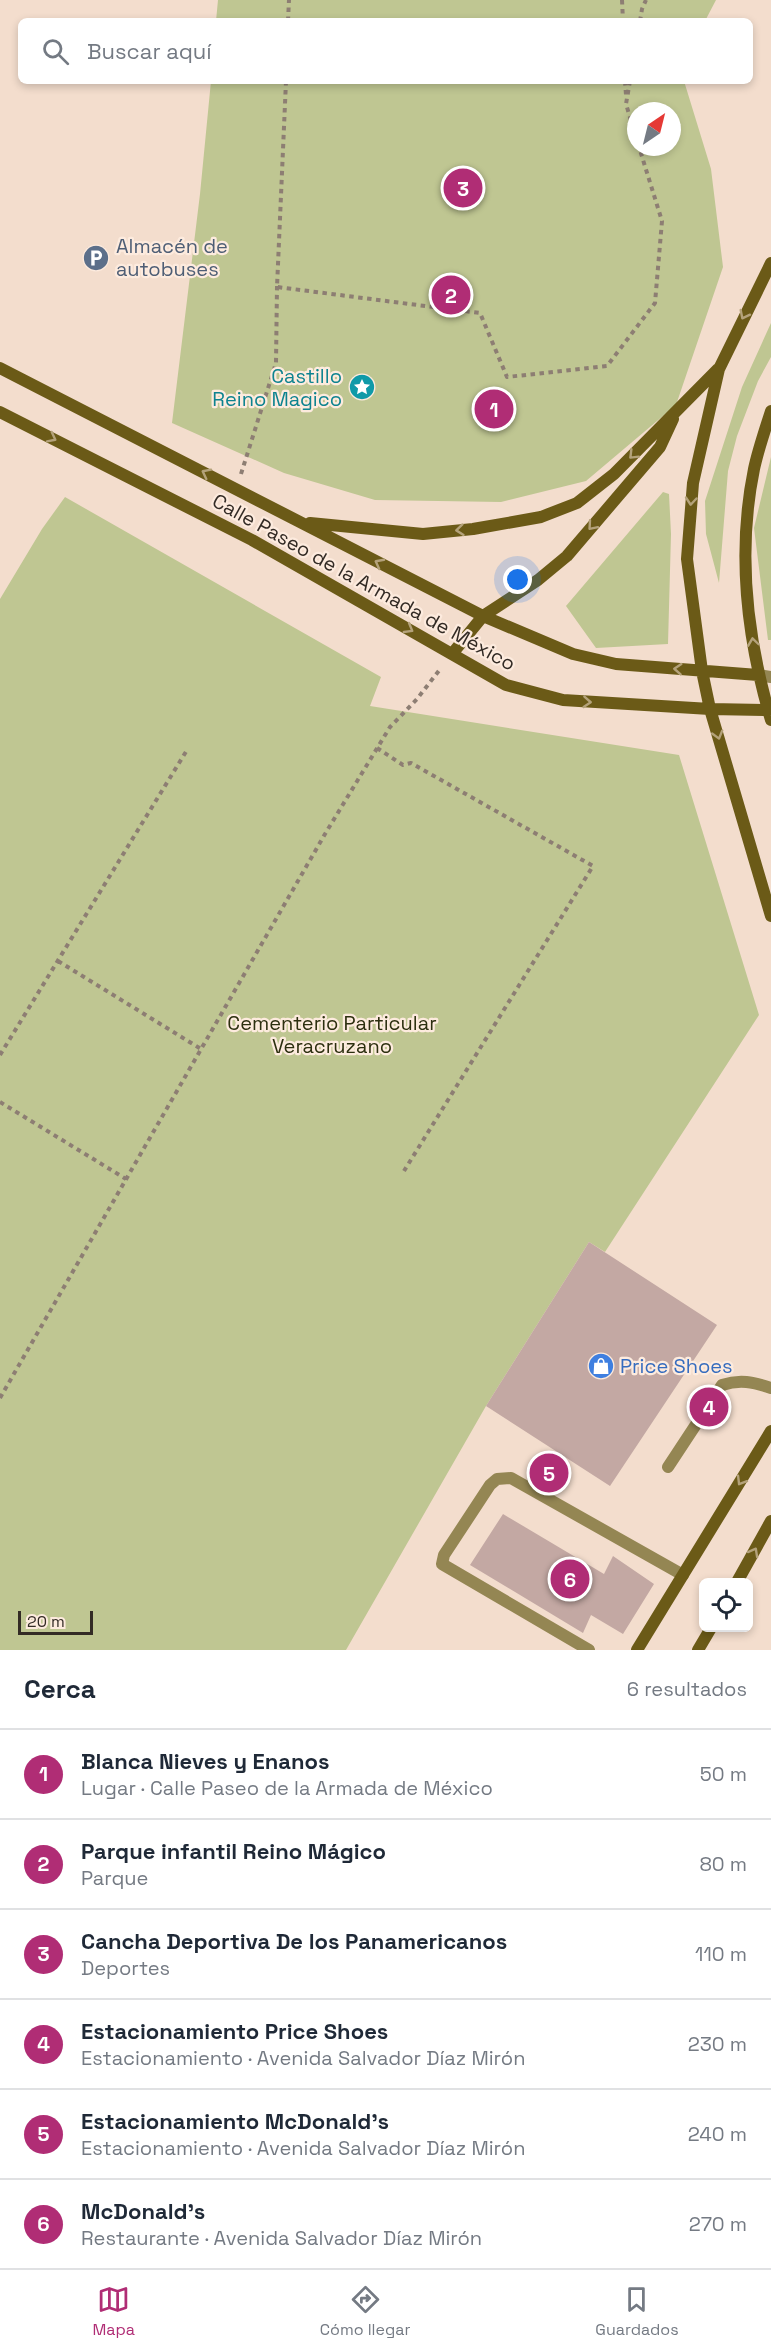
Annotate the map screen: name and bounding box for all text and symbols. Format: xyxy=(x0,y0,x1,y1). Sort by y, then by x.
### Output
search box xyxy=(18,18,753,84)
icon: search xyxy=(39,35,72,68)
text: Buscar aquí xyxy=(87,37,212,65)
north arrow xyxy=(627,102,681,156)
pin: 3 xyxy=(444,166,482,210)
place label: Almacén de autobuses xyxy=(116,233,228,282)
parking icon: Almacén de autobuses xyxy=(81,243,111,273)
pin: 2 xyxy=(432,272,470,318)
one-way arrow xyxy=(740,309,751,319)
place label: Castillo Reino Magico xyxy=(212,363,342,412)
place icon: Castillo Reino Magico xyxy=(347,372,377,402)
pin: 1 xyxy=(474,386,514,432)
one-way arrow xyxy=(46,431,56,442)
one-way arrow xyxy=(630,447,641,458)
one-way arrow xyxy=(202,469,213,481)
street label: Calle Paseo de la Armada de México xyxy=(208,488,520,676)
one-way arrow xyxy=(685,497,698,506)
one-way arrow xyxy=(588,519,599,530)
one-way arrow xyxy=(455,524,465,536)
one-way arrow xyxy=(375,559,386,570)
your location xyxy=(503,565,532,594)
one-way arrow xyxy=(403,622,413,633)
one-way arrow xyxy=(747,638,759,647)
one-way arrow xyxy=(674,663,683,676)
one-way arrow xyxy=(583,695,592,708)
one-way arrow xyxy=(711,729,723,740)
park label: Cementerio Particular Veracruzano xyxy=(227,1010,437,1059)
shop icon: Price Shoes xyxy=(586,1351,616,1381)
place label: Price Shoes xyxy=(620,1353,733,1379)
pin: 4 xyxy=(690,1384,728,1430)
pin: 5 xyxy=(530,1450,568,1496)
one-way arrow xyxy=(736,1475,748,1485)
one-way arrow xyxy=(747,1548,758,1558)
pin: 6 xyxy=(550,1556,590,1602)
map controls xyxy=(699,1578,753,1632)
button: locate xyxy=(699,1578,753,1632)
scale bar xyxy=(18,1608,93,1636)
text: 20 m xyxy=(27,1611,65,1632)
text: Cerca xyxy=(24,1672,96,1706)
text: 6 resultados xyxy=(627,1676,747,1702)
text: Blanca Nieves y Enanos xyxy=(81,1747,330,1775)
text: 1 xyxy=(39,1761,48,1787)
text: 50 m xyxy=(700,1761,747,1787)
text: Lugar · Calle Paseo de la Armada de México xyxy=(81,1775,493,1801)
text: Parque infantil Reino Mágico xyxy=(81,1837,386,1865)
text: 2 xyxy=(38,1851,49,1877)
text: 80 m xyxy=(699,1851,747,1877)
text: Parque xyxy=(81,1865,148,1891)
text: Cancha Deportiva De los Panamericanos xyxy=(81,1927,507,1955)
text: 3 xyxy=(37,1941,50,1967)
text: 110 m xyxy=(695,1941,747,1967)
text: Deportes xyxy=(81,1955,170,1981)
text: Estacionamiento Price Shoes xyxy=(81,2017,388,2045)
text: 4 xyxy=(37,2031,50,2057)
text: 230 m xyxy=(688,2031,747,2057)
text: Estacionamiento · Avenida Salvador Díaz Mirón xyxy=(81,2045,525,2071)
text: Estacionamiento McDonald's xyxy=(81,2107,389,2135)
text: 5 xyxy=(38,2121,50,2147)
text: 240 m xyxy=(688,2121,747,2147)
text: Estacionamiento · Avenida Salvador Díaz Mirón xyxy=(81,2135,525,2161)
text: McDonald's xyxy=(81,2197,205,2225)
text: 6 xyxy=(37,2211,50,2237)
text: 270 m xyxy=(689,2211,747,2237)
text: Restaurante · Avenida Salvador Díaz Mirón xyxy=(81,2225,482,2251)
tab: Mapa xyxy=(92,2283,135,2340)
tab: Cómo llegar xyxy=(320,2283,411,2340)
tab: Guardados xyxy=(595,2283,679,2340)

